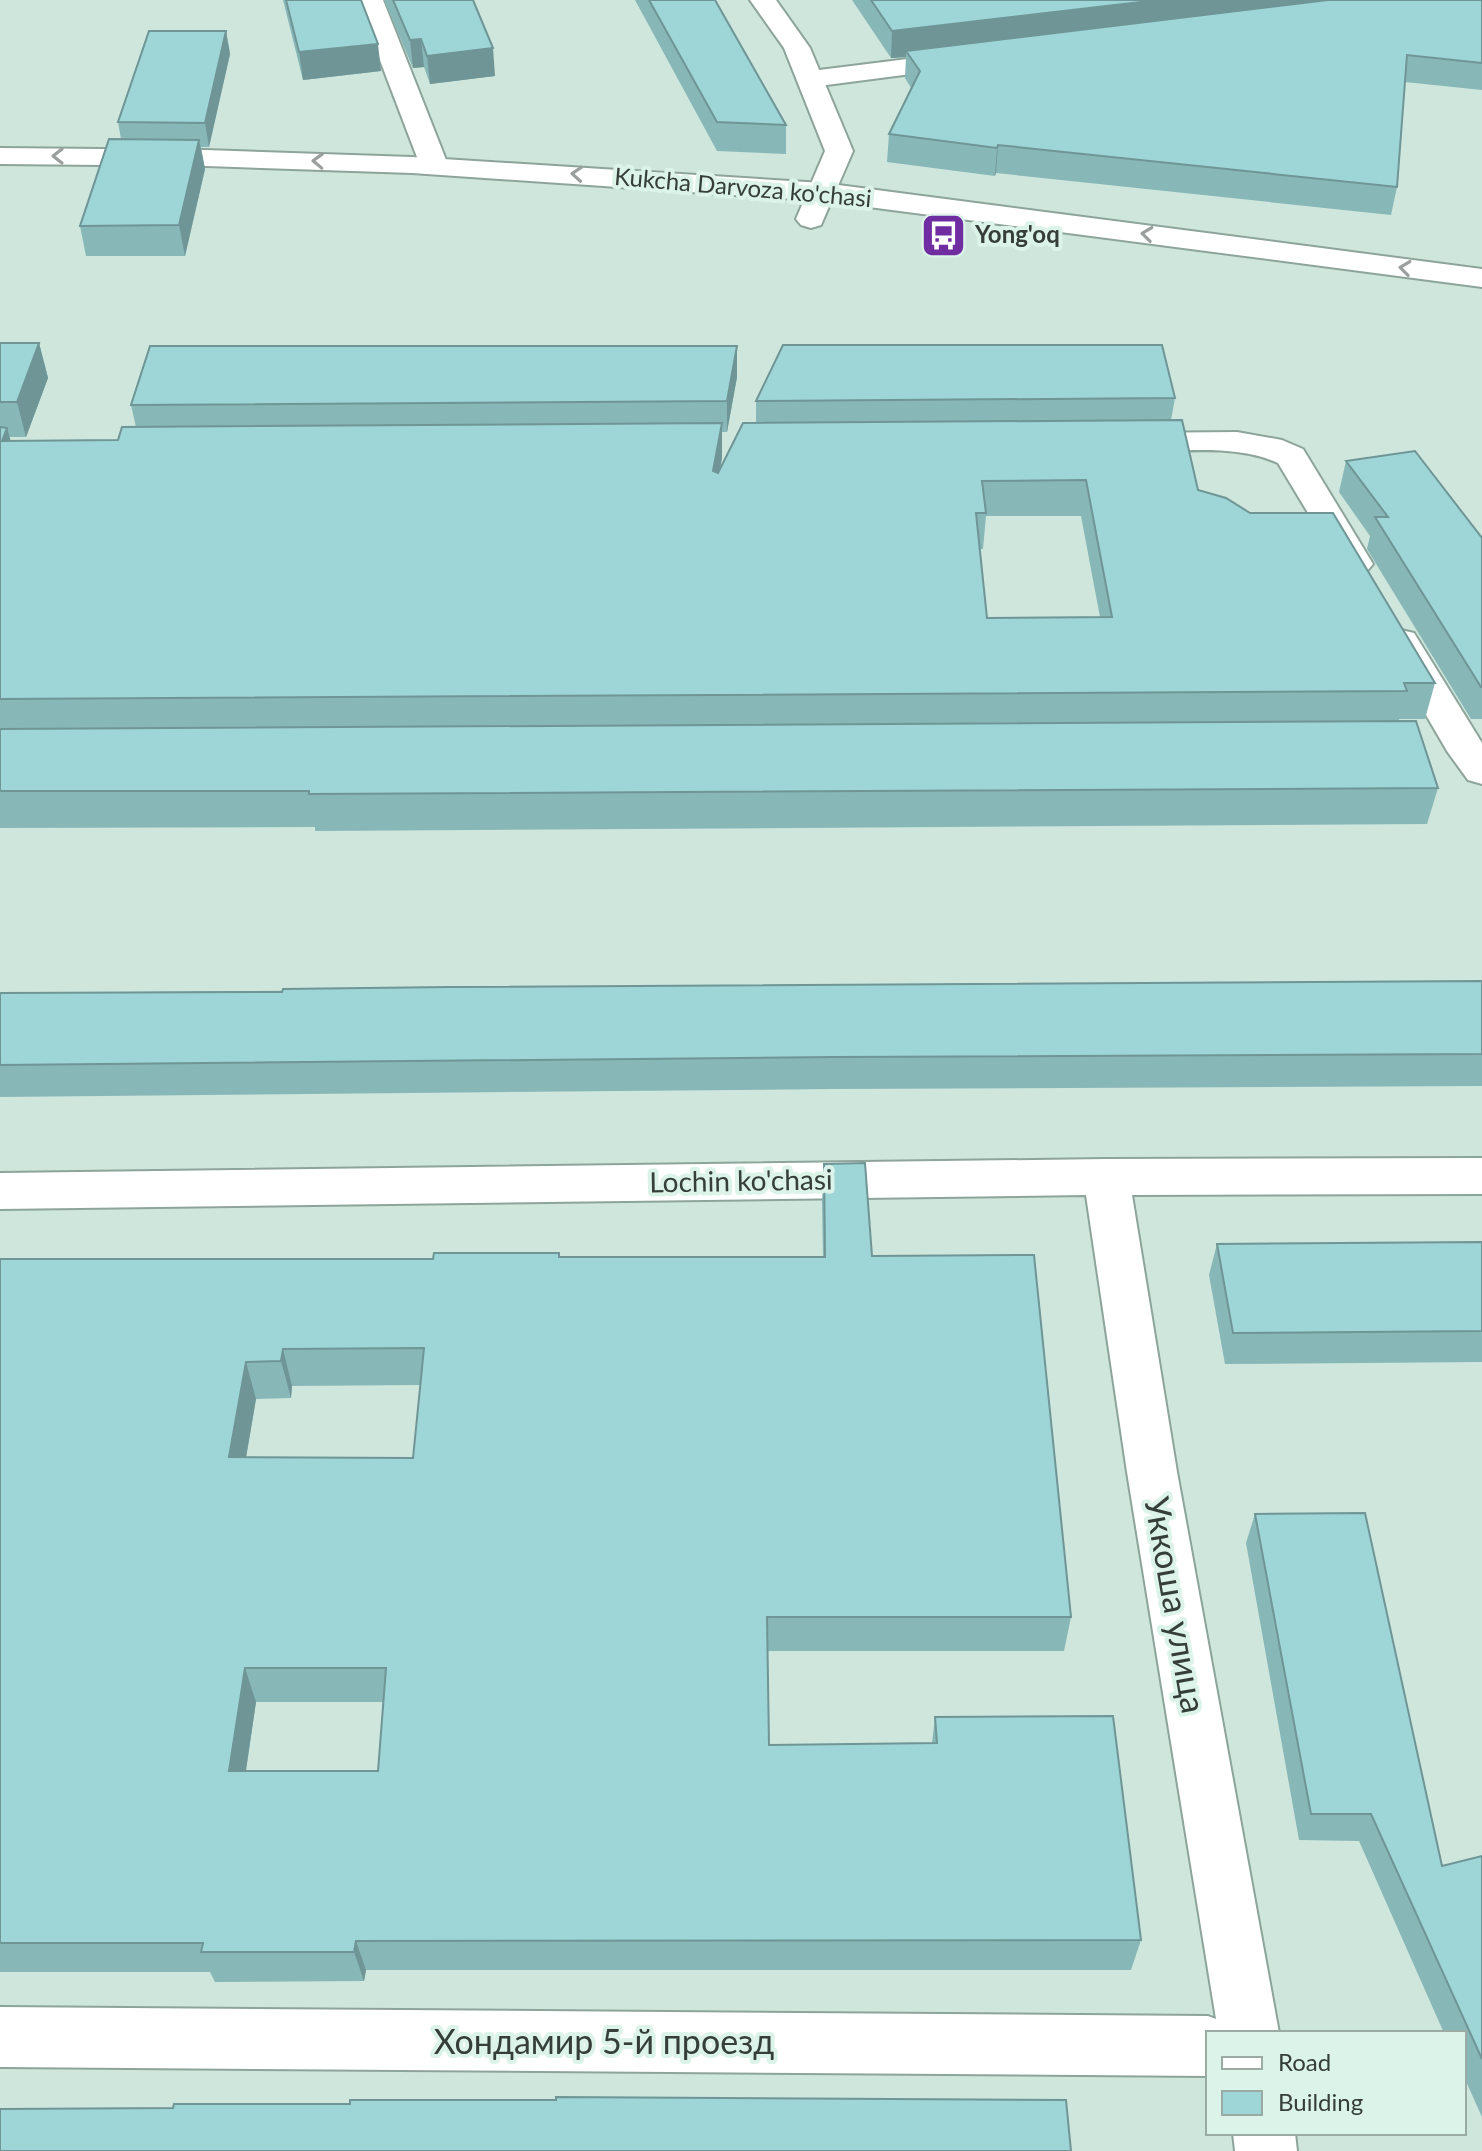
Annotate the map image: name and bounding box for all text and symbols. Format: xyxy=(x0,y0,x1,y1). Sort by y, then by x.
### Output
one-way arrow xyxy=(51,147,64,165)
one-way arrow xyxy=(311,153,324,170)
street label: Kukcha Darvoza ko'chasi xyxy=(613,161,873,212)
one-way arrow xyxy=(570,166,583,183)
bus stop icon: Yong'oq xyxy=(920,211,968,259)
place label: Yong'oq xyxy=(974,219,1060,248)
one-way arrow xyxy=(1140,226,1153,243)
one-way arrow xyxy=(1398,260,1412,277)
street label: Lochin ko'chasi xyxy=(649,1161,833,1199)
street label: Уккоша улица xyxy=(1137,1493,1216,1716)
street label: Хондамир 5-й проезд xyxy=(434,2020,774,2061)
legend xyxy=(1206,2031,1466,2135)
text: Road xyxy=(1278,2047,1331,2076)
text: Building xyxy=(1278,2087,1363,2116)

